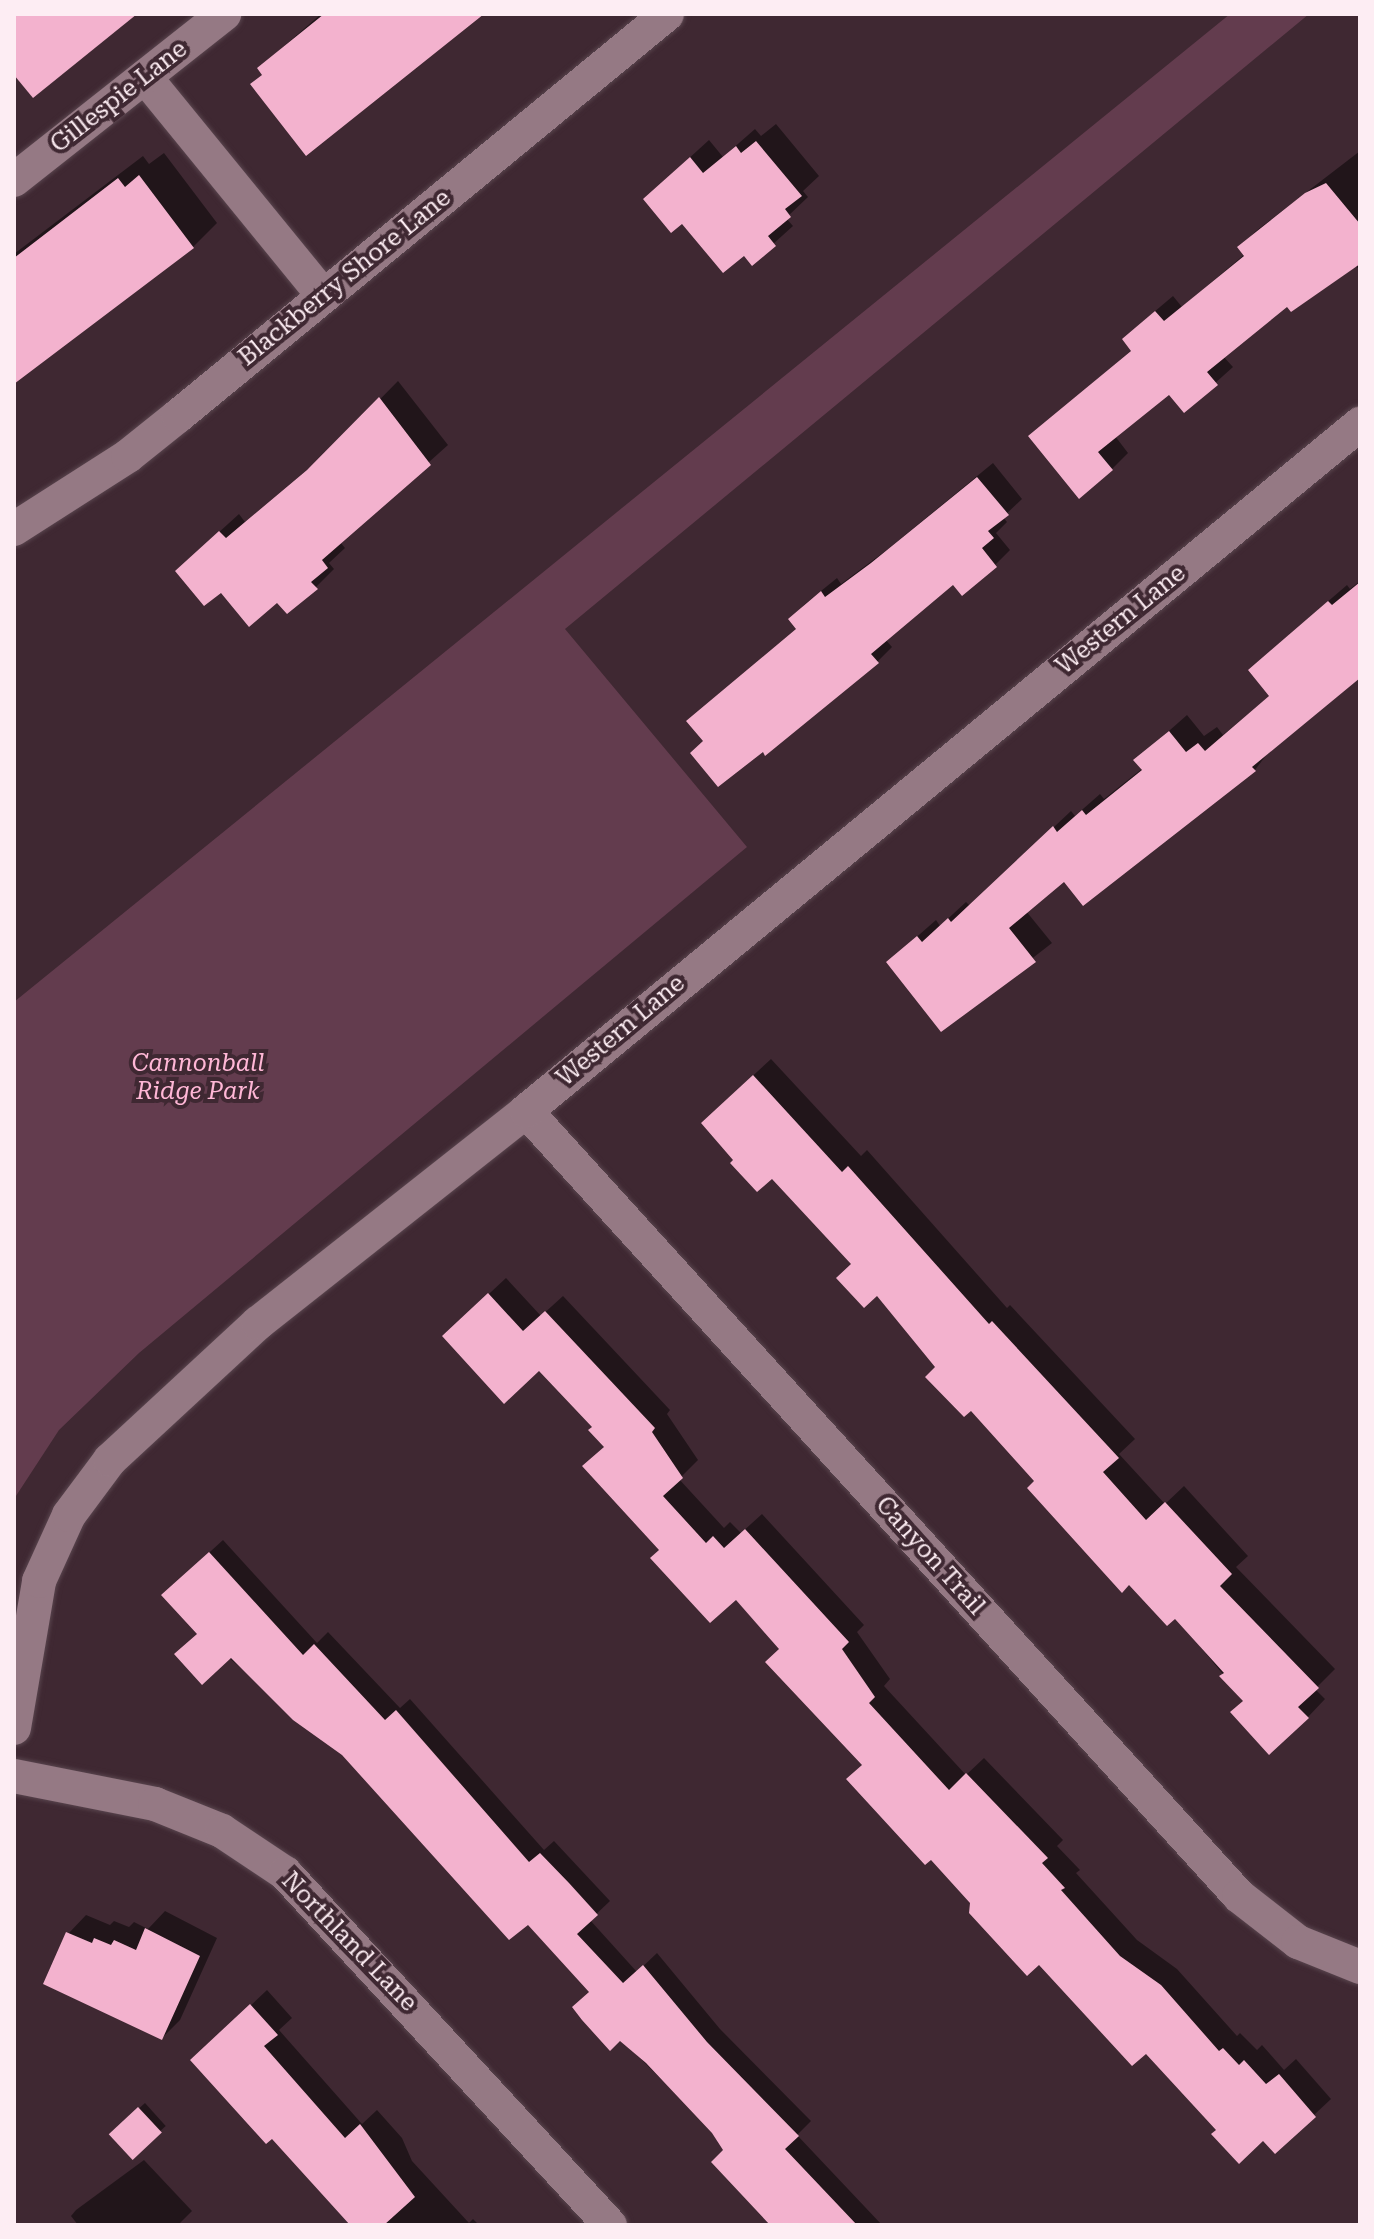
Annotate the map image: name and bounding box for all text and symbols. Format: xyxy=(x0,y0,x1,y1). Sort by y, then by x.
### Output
street label: Gillespie Lane xyxy=(45,35,193,159)
street label: Blackberry Shore Lane xyxy=(233,184,457,372)
street label: Western Lane xyxy=(1051,559,1191,681)
street label: Western Lane xyxy=(551,969,691,1093)
park label: Cannonball Ridge Park xyxy=(132,1050,264,1106)
street label: Canyon Trail xyxy=(869,1491,991,1621)
street label: Northland Lane xyxy=(275,1866,423,2018)

